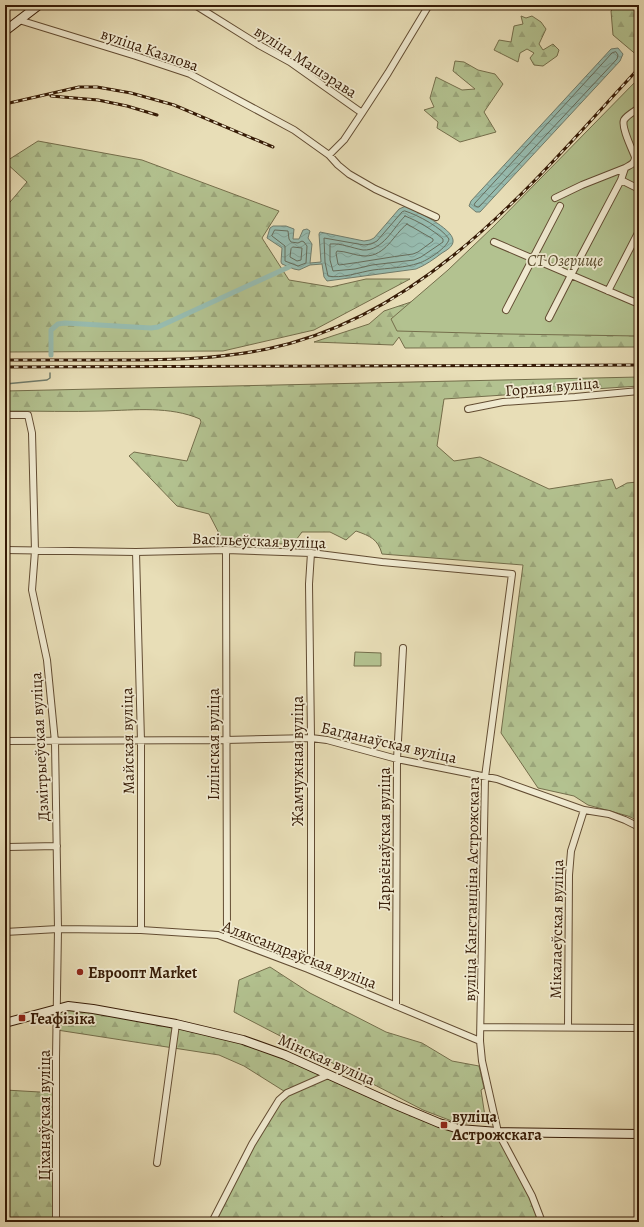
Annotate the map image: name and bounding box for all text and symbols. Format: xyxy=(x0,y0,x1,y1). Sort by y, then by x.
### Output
street label: вуліца Машэрава xyxy=(250,20,362,104)
street label: вуліца Казлова xyxy=(98,23,202,77)
park label: СТ Озерище xyxy=(527,250,603,272)
street label: Горная вуліца xyxy=(504,372,601,402)
street label: Васільеўская вуліца xyxy=(191,528,327,554)
street label: Дзмітрыеўская вуліца xyxy=(25,671,55,822)
street label: Майская вуліца xyxy=(116,687,140,795)
street label: Іллінская вуліца xyxy=(203,687,225,800)
street label: Жамчужная вуліца xyxy=(287,695,309,826)
street label: Багданаўская вуліца xyxy=(319,717,460,769)
street label: Ларыёнаўская вуліца xyxy=(374,766,396,911)
street label: вуліца Канстанціна Астрожскага xyxy=(459,776,485,1002)
street label: Мікалаеўская вуліца xyxy=(545,858,569,999)
street label: Аляксандраўская вуліца xyxy=(218,915,381,995)
place label: Евроопт Market xyxy=(88,962,198,984)
marker: Евроопт Market xyxy=(75,967,85,977)
place label: Геафізіка xyxy=(30,1008,96,1030)
marker: Геафізіка xyxy=(17,1013,27,1023)
street label: Мінская вуліца xyxy=(275,1029,379,1091)
street label: Ціханаўская вуліца xyxy=(34,1049,56,1180)
place label: вуліца Астрожскага xyxy=(451,1106,542,1146)
marker: вуліца Астрожскага xyxy=(439,1120,449,1130)

